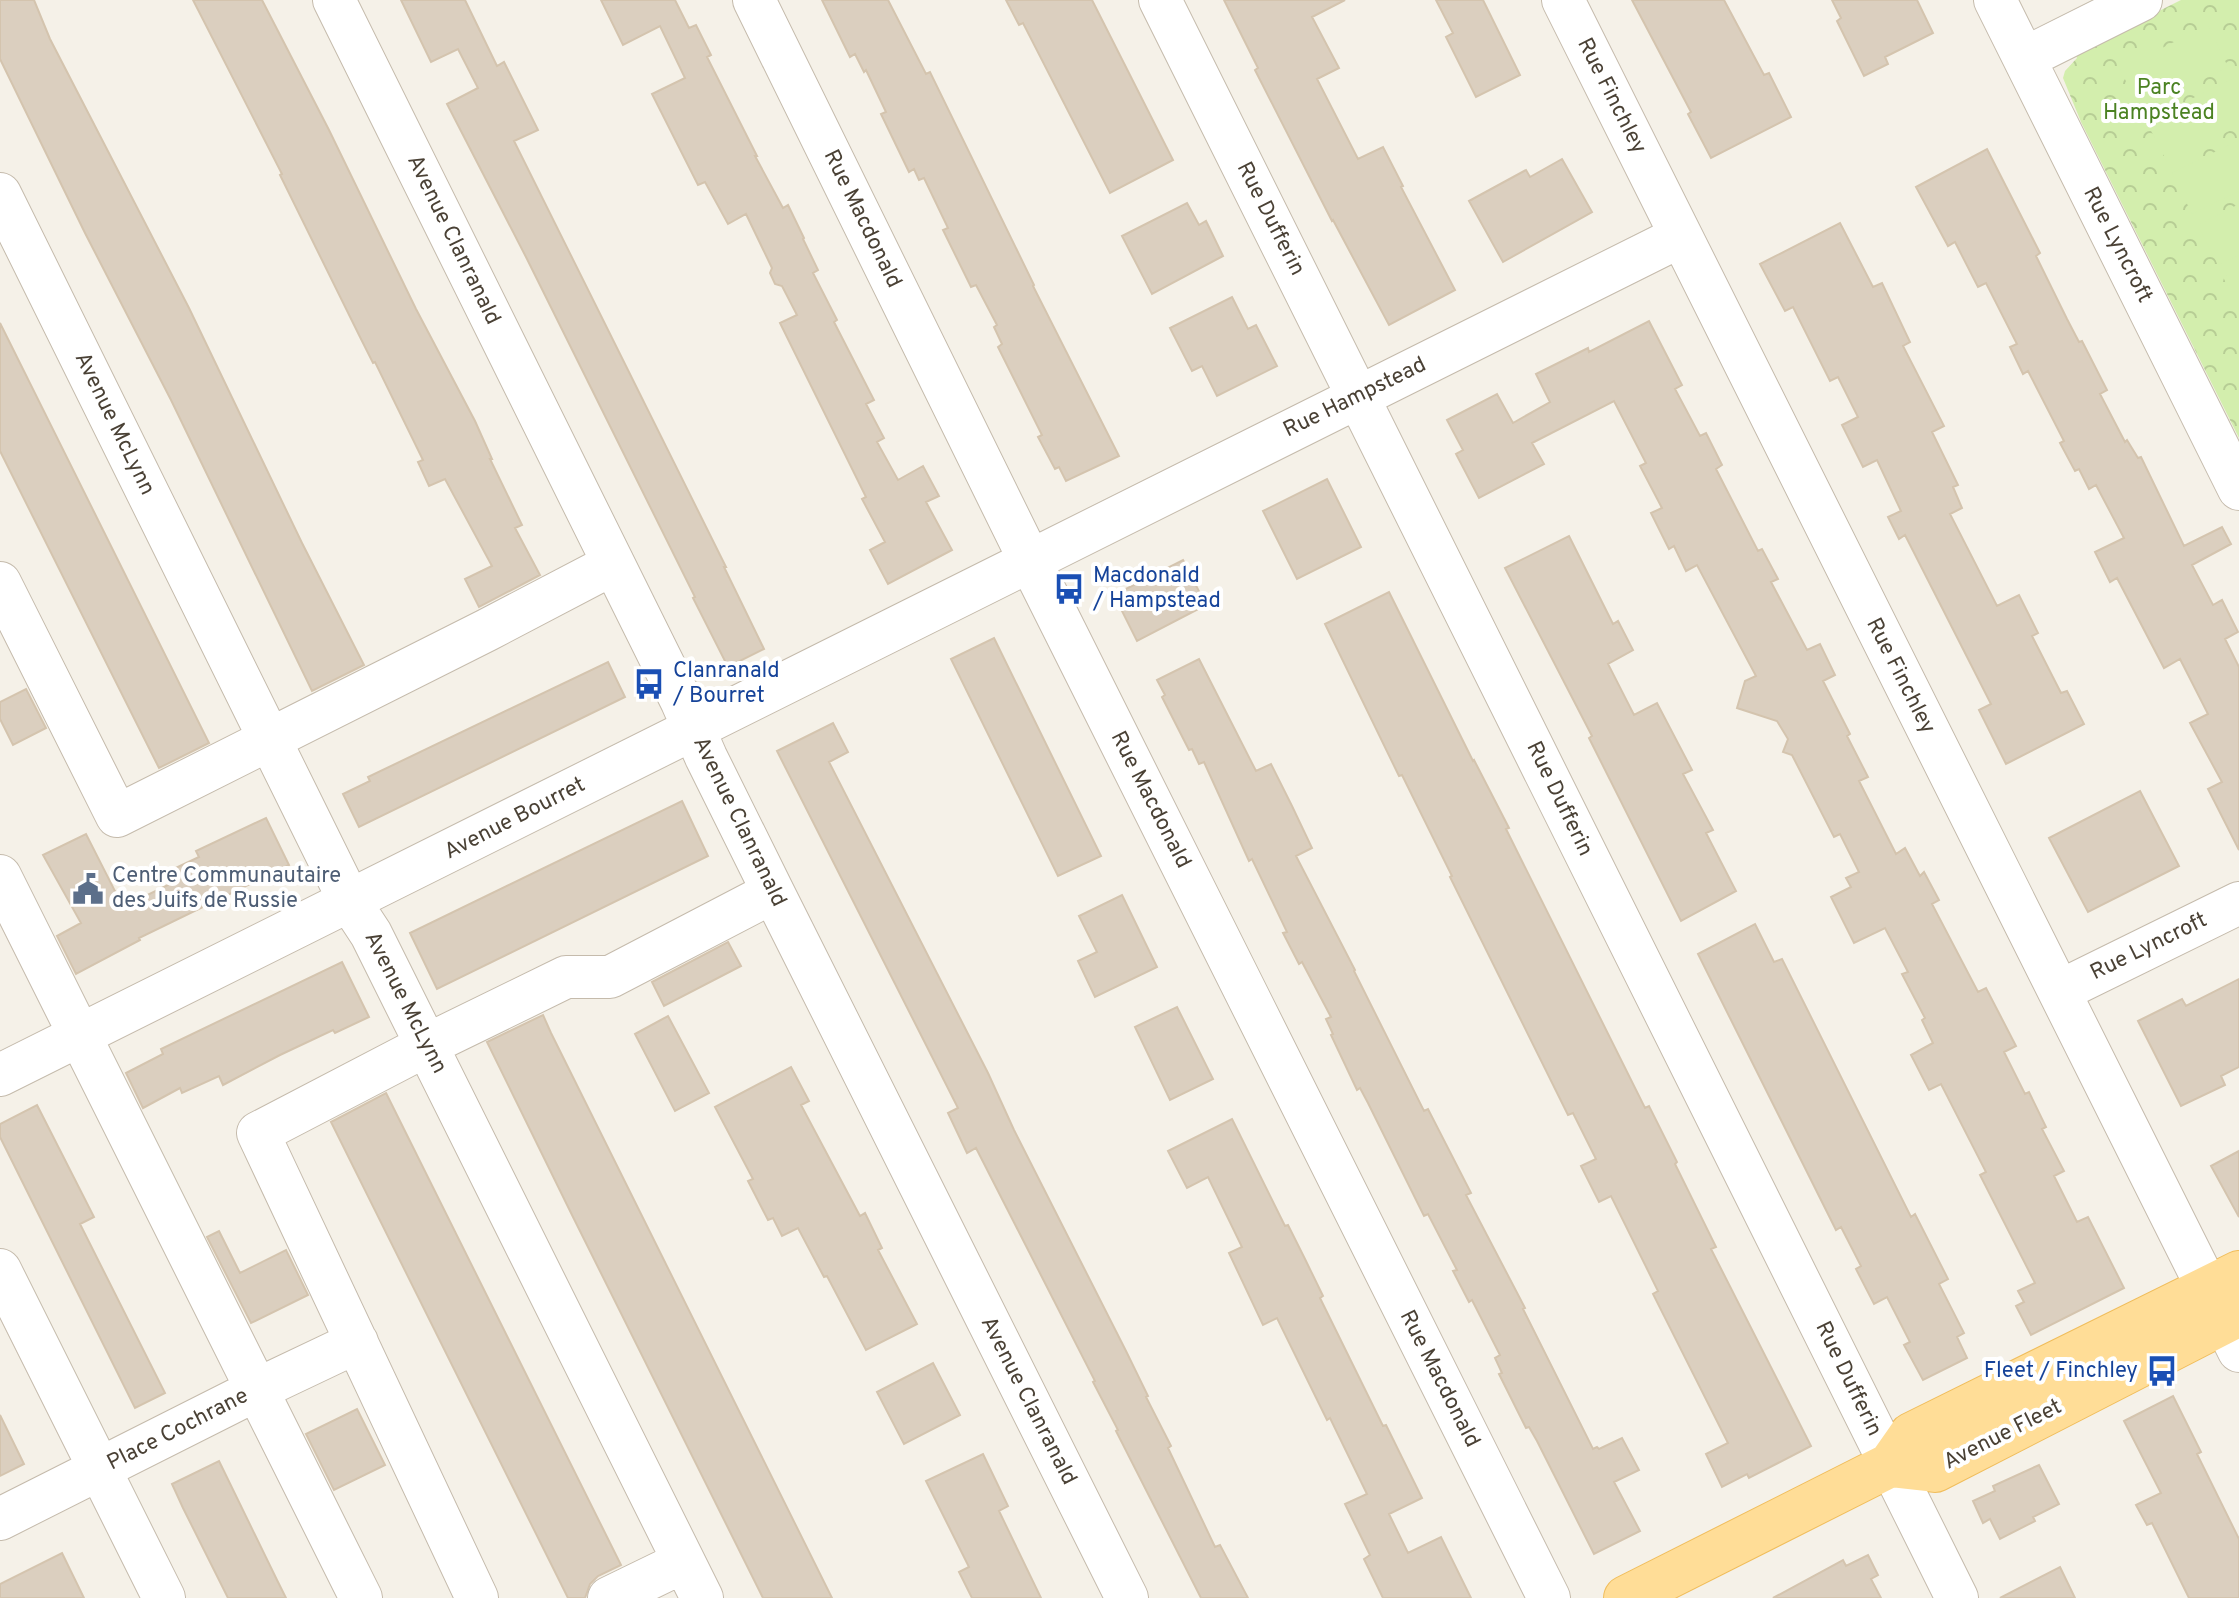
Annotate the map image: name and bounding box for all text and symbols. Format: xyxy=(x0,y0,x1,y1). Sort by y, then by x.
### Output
street label: Rue Finchley xyxy=(1570,34,1652,158)
park label: Parc Hampstead xyxy=(2103,75,2215,127)
street label: Rue Macdonald xyxy=(817,145,907,293)
street label: Avenue Clanranald xyxy=(400,151,506,329)
street label: Rue Dufferin xyxy=(1230,158,1310,280)
street label: Rue Lyncroft xyxy=(2076,183,2158,307)
street label: Avenue McLynn xyxy=(68,348,160,500)
street label: Rue Hampstead xyxy=(1279,352,1431,444)
place label: Macdonald / Hampstead xyxy=(1092,563,1221,615)
bus stop icon: Macdonald / Hampstead xyxy=(1052,572,1086,606)
street label: Rue Finchley xyxy=(1859,614,1941,738)
place label: Clanranald / Bourret xyxy=(672,658,780,710)
bus stop icon: Clanranald / Bourret xyxy=(632,667,666,701)
street label: Rue Macdonald xyxy=(1104,727,1196,873)
street label: Avenue Clanranald xyxy=(686,733,792,911)
street label: Rue Dufferin xyxy=(1520,737,1598,861)
street label: Avenue Bourret xyxy=(440,772,590,866)
place label: Centre Communautaire des Juifs de Russie xyxy=(112,863,341,915)
public building icon: Centre Communautaire des Juifs de Russie xyxy=(71,872,105,906)
street label: Rue Lyncroft xyxy=(2086,907,2212,987)
street label: Avenue McLynn xyxy=(358,927,452,1079)
street label: Rue Macdonald xyxy=(1393,1306,1485,1452)
street label: Avenue Clanranald xyxy=(974,1312,1082,1490)
street label: Rue Dufferin xyxy=(1809,1317,1887,1441)
bus stop icon: Fleet / Finchley xyxy=(2145,1354,2179,1388)
place label: Fleet / Finchley xyxy=(1984,1358,2138,1385)
street label: Place Cochrane xyxy=(103,1383,253,1477)
street label: Avenue Fleet xyxy=(1939,1394,2067,1476)

